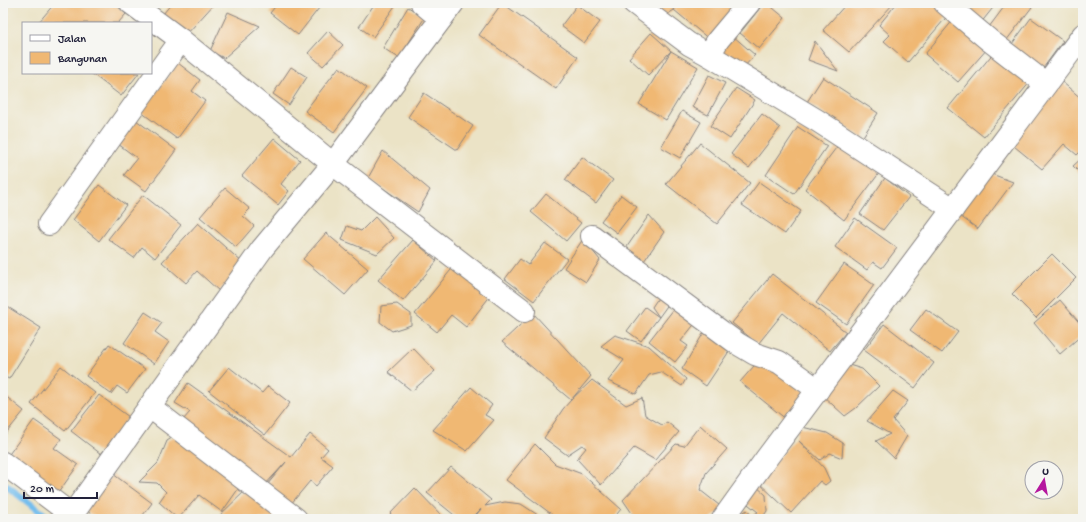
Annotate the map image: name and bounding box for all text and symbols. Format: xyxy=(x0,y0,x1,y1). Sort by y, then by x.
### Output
legend xyxy=(22,22,152,74)
text: Jalan xyxy=(58,33,86,47)
text: Bangunan xyxy=(57,53,107,67)
north arrow xyxy=(1024,460,1064,500)
text: U xyxy=(1041,466,1050,479)
scale bar xyxy=(24,474,97,500)
text: 20 m xyxy=(30,483,55,497)

